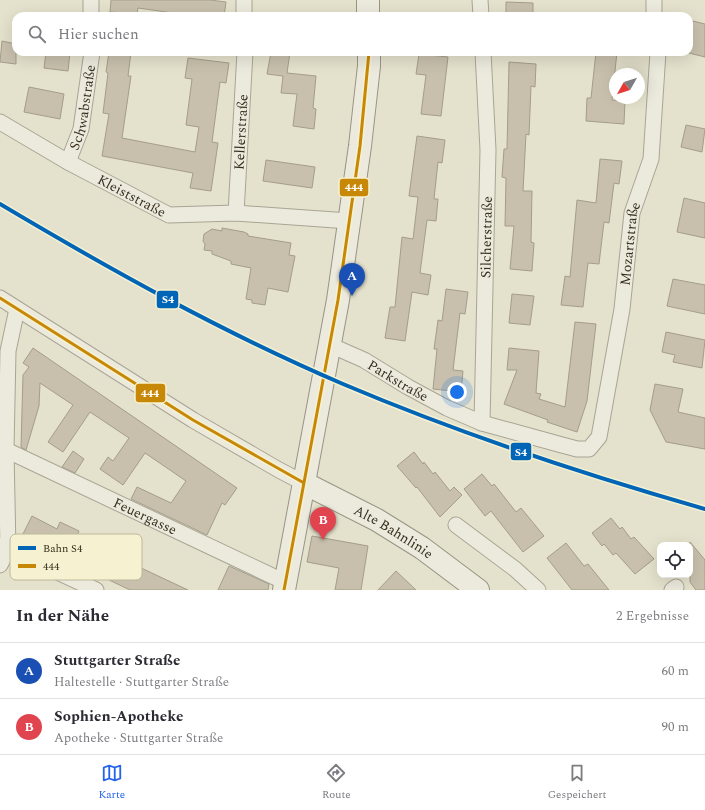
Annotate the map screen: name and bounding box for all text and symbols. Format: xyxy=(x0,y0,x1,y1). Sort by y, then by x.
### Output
search box xyxy=(12,12,693,56)
icon: search xyxy=(26,23,48,45)
text: Hier suchen xyxy=(58,23,139,46)
street label: Schwabstraße xyxy=(63,63,101,153)
north arrow xyxy=(609,68,645,104)
street label: Kellerstraße xyxy=(228,93,253,171)
street label: Kleiststraße xyxy=(94,169,170,222)
line badge: 444 xyxy=(339,178,369,197)
text: 444 xyxy=(345,179,364,196)
street label: Silcherstraße xyxy=(475,196,497,278)
street label: Mozartstraße xyxy=(614,199,646,286)
pin: A xyxy=(339,263,365,296)
line badge: S4 xyxy=(156,290,179,309)
text: S4 xyxy=(162,291,175,308)
street label: Parkstraße xyxy=(364,354,432,407)
your location xyxy=(447,382,467,402)
line badge: 444 xyxy=(135,383,166,403)
text: 444 xyxy=(141,385,160,402)
line badge: S4 xyxy=(510,442,532,461)
text: S4 xyxy=(515,444,528,461)
street label: Feuergasse xyxy=(110,492,181,540)
street label: Alte Bahnlinie xyxy=(350,499,438,564)
pin: B xyxy=(310,507,336,540)
legend xyxy=(10,534,142,580)
text: Bahn S4 xyxy=(43,540,83,557)
map controls xyxy=(657,542,693,578)
button: locate xyxy=(657,542,693,578)
text: 444 xyxy=(43,558,60,575)
text: In der Nähe xyxy=(16,603,109,629)
text: 2 Ergebnisse xyxy=(616,606,689,626)
text: Stuttgarter Straße xyxy=(54,649,180,672)
text: A xyxy=(24,661,34,681)
text: 60 m xyxy=(662,661,689,681)
text: Haltestelle · Stuttgarter Straße xyxy=(54,672,229,692)
text: Sophien-Apotheke xyxy=(54,705,184,728)
text: B xyxy=(24,717,34,737)
text: 90 m xyxy=(662,717,689,737)
text: Apotheke · Stuttgarter Straße xyxy=(54,728,223,748)
tab: Karte xyxy=(98,762,125,803)
tab: Route xyxy=(322,762,351,803)
tab: Gespeichert xyxy=(548,762,606,803)

